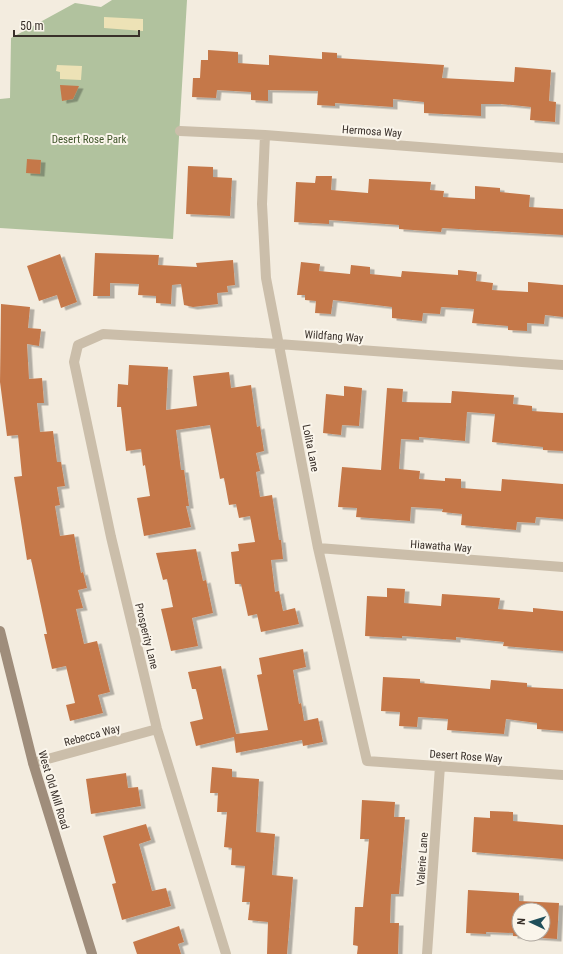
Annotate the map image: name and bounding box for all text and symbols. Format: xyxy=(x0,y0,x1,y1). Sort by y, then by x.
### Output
scale bar xyxy=(14,12,139,38)
text: 50 m xyxy=(20,19,44,33)
street label: Hermosa Way xyxy=(342,123,403,140)
park label: Desert Rose Park xyxy=(52,133,126,146)
street label: Wildfang Way xyxy=(304,328,364,345)
street label: Lolita Lane xyxy=(300,423,321,473)
street label: Hiawatha Way xyxy=(410,538,472,555)
street label: Prosperity Lane xyxy=(132,602,161,671)
street label: Rebecca Way xyxy=(63,722,122,749)
street label: Desert Rose Way xyxy=(429,747,503,766)
street label: West Old Mill Road xyxy=(35,749,72,831)
street label: Valerie Lane xyxy=(414,832,431,886)
north arrow xyxy=(511,902,551,942)
text: N xyxy=(515,917,528,925)

